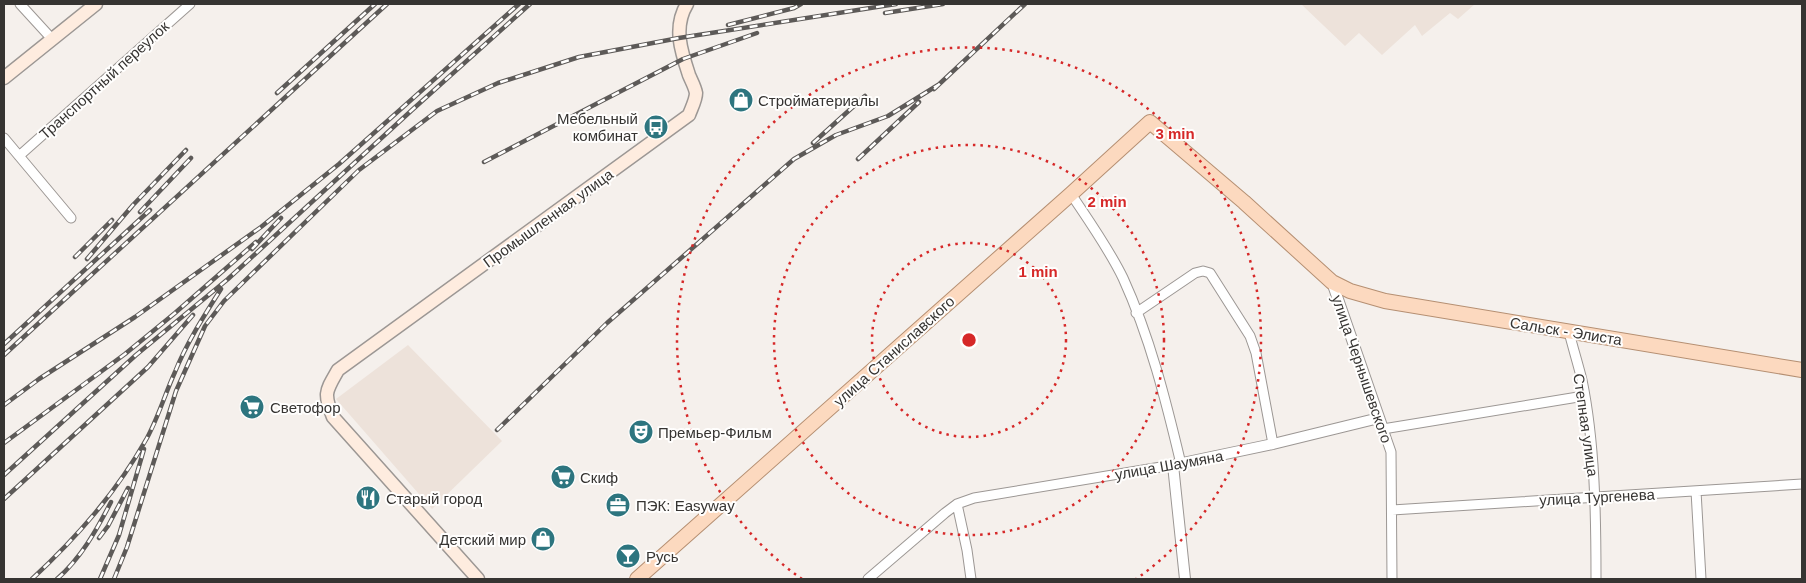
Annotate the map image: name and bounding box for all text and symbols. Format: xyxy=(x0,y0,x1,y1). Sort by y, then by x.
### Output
street label: Транспортный переулок xyxy=(36,17,172,142)
shop icon: Стройматериалы xyxy=(728,87,754,113)
place label: Стройматериалы xyxy=(758,92,879,109)
place label: Мебельный комбинат xyxy=(557,110,638,144)
bus stop icon: Мебельный комбинат xyxy=(643,114,669,140)
text: 3 min xyxy=(1155,125,1195,142)
street label: Промышленная улица xyxy=(480,165,617,271)
text: 2 min xyxy=(1087,193,1127,210)
text: 1 min xyxy=(1018,263,1058,280)
street label: улица Станиславского xyxy=(830,292,958,410)
street label: улица Чернышевского xyxy=(1329,293,1395,445)
street label: Сальск - Элиста xyxy=(1509,314,1624,348)
centre of rings xyxy=(960,331,978,349)
street label: Степная улица xyxy=(1570,372,1602,478)
supermarket icon: Светофор xyxy=(239,394,265,420)
place label: Светофор xyxy=(270,399,341,416)
theatre icon: Премьер-Фильм xyxy=(628,419,654,445)
place label: Премьер-Фильм xyxy=(658,424,772,441)
street label: улица Шаумяна xyxy=(1113,447,1225,483)
supermarket icon: Скиф xyxy=(550,464,576,490)
place label: Скиф xyxy=(580,469,618,486)
restaurant icon: Старый город xyxy=(355,485,381,511)
street label: улица Тургенева xyxy=(1539,485,1656,509)
place label: Старый город xyxy=(386,490,482,507)
office icon: ПЭК: Easyway xyxy=(605,492,631,518)
place label: ПЭК: Easyway xyxy=(636,497,735,514)
shop icon: Детский мир xyxy=(530,526,556,552)
place label: Детский мир xyxy=(439,531,526,548)
bar icon: Русь xyxy=(615,543,641,569)
place label: Русь xyxy=(646,548,679,565)

